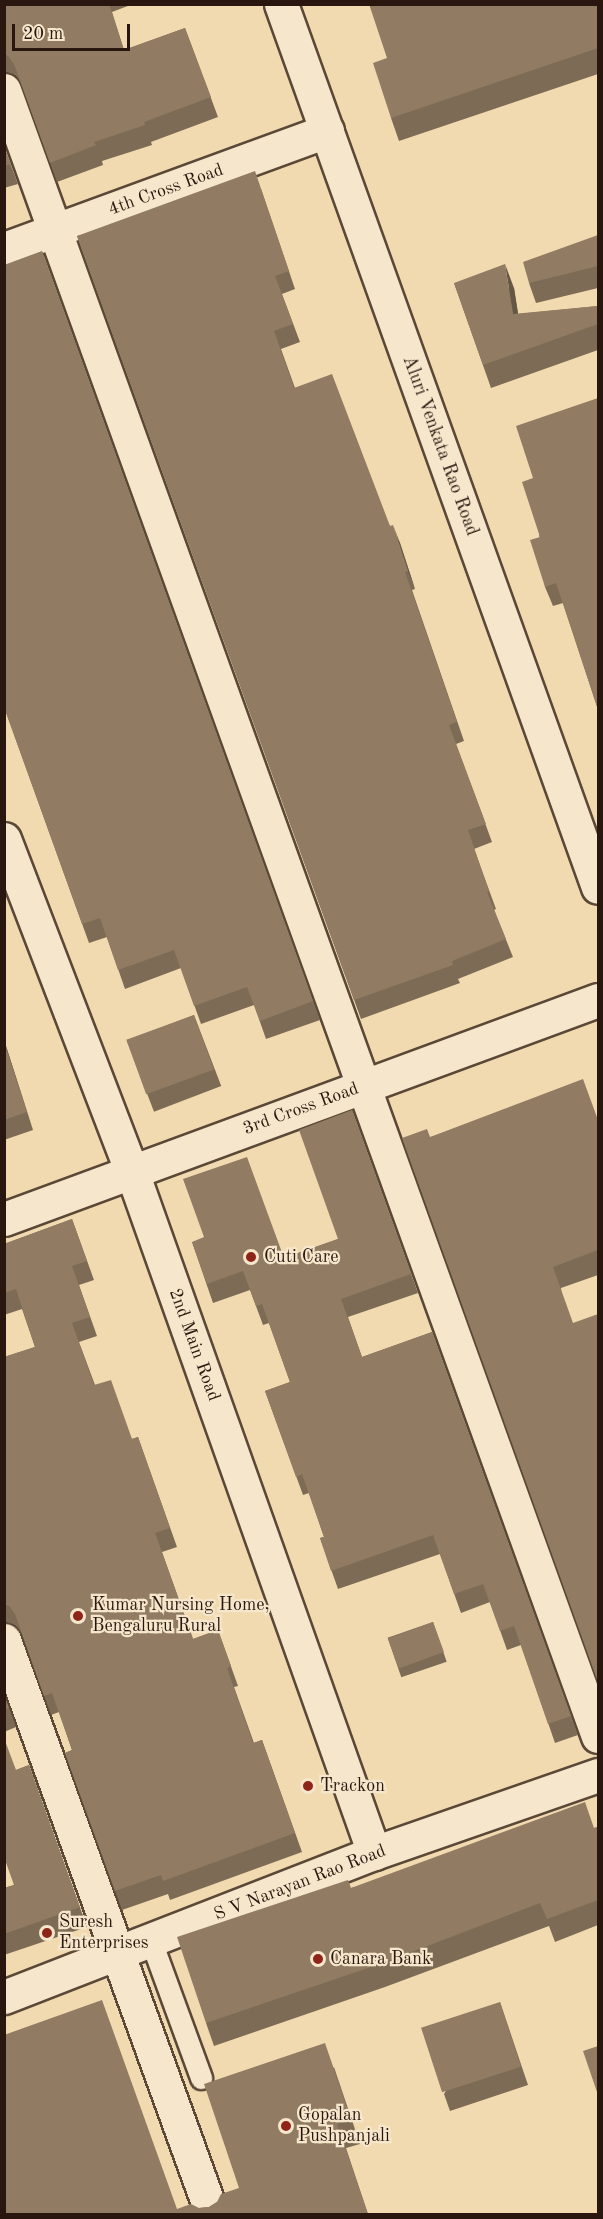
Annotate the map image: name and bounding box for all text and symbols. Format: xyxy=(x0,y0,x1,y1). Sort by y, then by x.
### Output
scale bar xyxy=(15,12,134,50)
text: 20 m xyxy=(23,25,63,43)
street label: 4th Cross Road xyxy=(106,159,226,221)
street label: Aluri Venkata Rao Road xyxy=(397,353,483,539)
street label: 3rd Cross Road xyxy=(240,1078,362,1140)
place label: Cuti Care xyxy=(264,1246,338,1268)
marker: Cuti Care xyxy=(242,1248,260,1266)
street label: 2nd Main Road xyxy=(164,1286,224,1404)
place label: Kumar Nursing Home, Bengaluru Rural xyxy=(92,1595,270,1638)
marker: Kumar Nursing Home, Bengaluru Rural xyxy=(69,1607,87,1625)
place label: Trackon xyxy=(320,1775,385,1797)
marker: Trackon xyxy=(301,1779,315,1793)
street label: S V Narayan Rao Road xyxy=(211,1840,389,1926)
place label: Suresh Enterprises xyxy=(59,1912,149,1954)
marker: Suresh Enterprises xyxy=(40,1926,54,1940)
place label: Canara Bank xyxy=(330,1948,431,1970)
marker: Canara Bank xyxy=(311,1952,325,1966)
place label: Gopalan Pushpanjali xyxy=(298,2105,390,2148)
marker: Gopalan Pushpanjali xyxy=(279,2119,293,2133)

